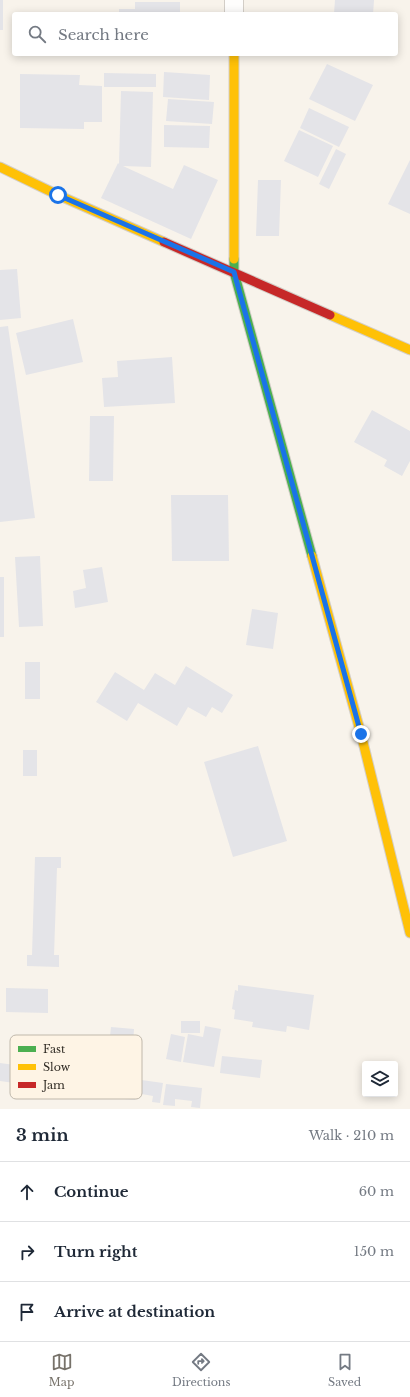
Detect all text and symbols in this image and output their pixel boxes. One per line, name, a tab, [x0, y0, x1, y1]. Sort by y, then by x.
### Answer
search box	[12, 12, 398, 56]
icon: search	[26, 23, 48, 45]
text: Search here	[58, 25, 149, 44]
route start	[49, 186, 67, 204]
route end	[352, 725, 370, 743]
legend	[10, 1035, 142, 1099]
text: Fast	[43, 1042, 66, 1056]
text: Slow	[43, 1060, 71, 1074]
map controls	[362, 1061, 398, 1097]
button: layers	[362, 1061, 398, 1097]
text: Jam	[41, 1078, 65, 1092]
text: 3 min	[16, 1125, 69, 1146]
text: Walk · 210 m	[309, 1127, 394, 1144]
icon: ahead	[16, 1181, 38, 1203]
text: Continue	[54, 1182, 129, 1201]
text: 60 m	[359, 1183, 394, 1200]
icon: right	[16, 1241, 38, 1263]
text: Turn right	[54, 1242, 137, 1261]
text: 150 m	[354, 1243, 394, 1260]
icon: arrive	[16, 1301, 38, 1323]
text: Arrive at destination	[54, 1302, 215, 1321]
tab: Map	[49, 1351, 74, 1389]
tab: Directions	[172, 1351, 230, 1389]
tab: Saved	[328, 1351, 361, 1389]

